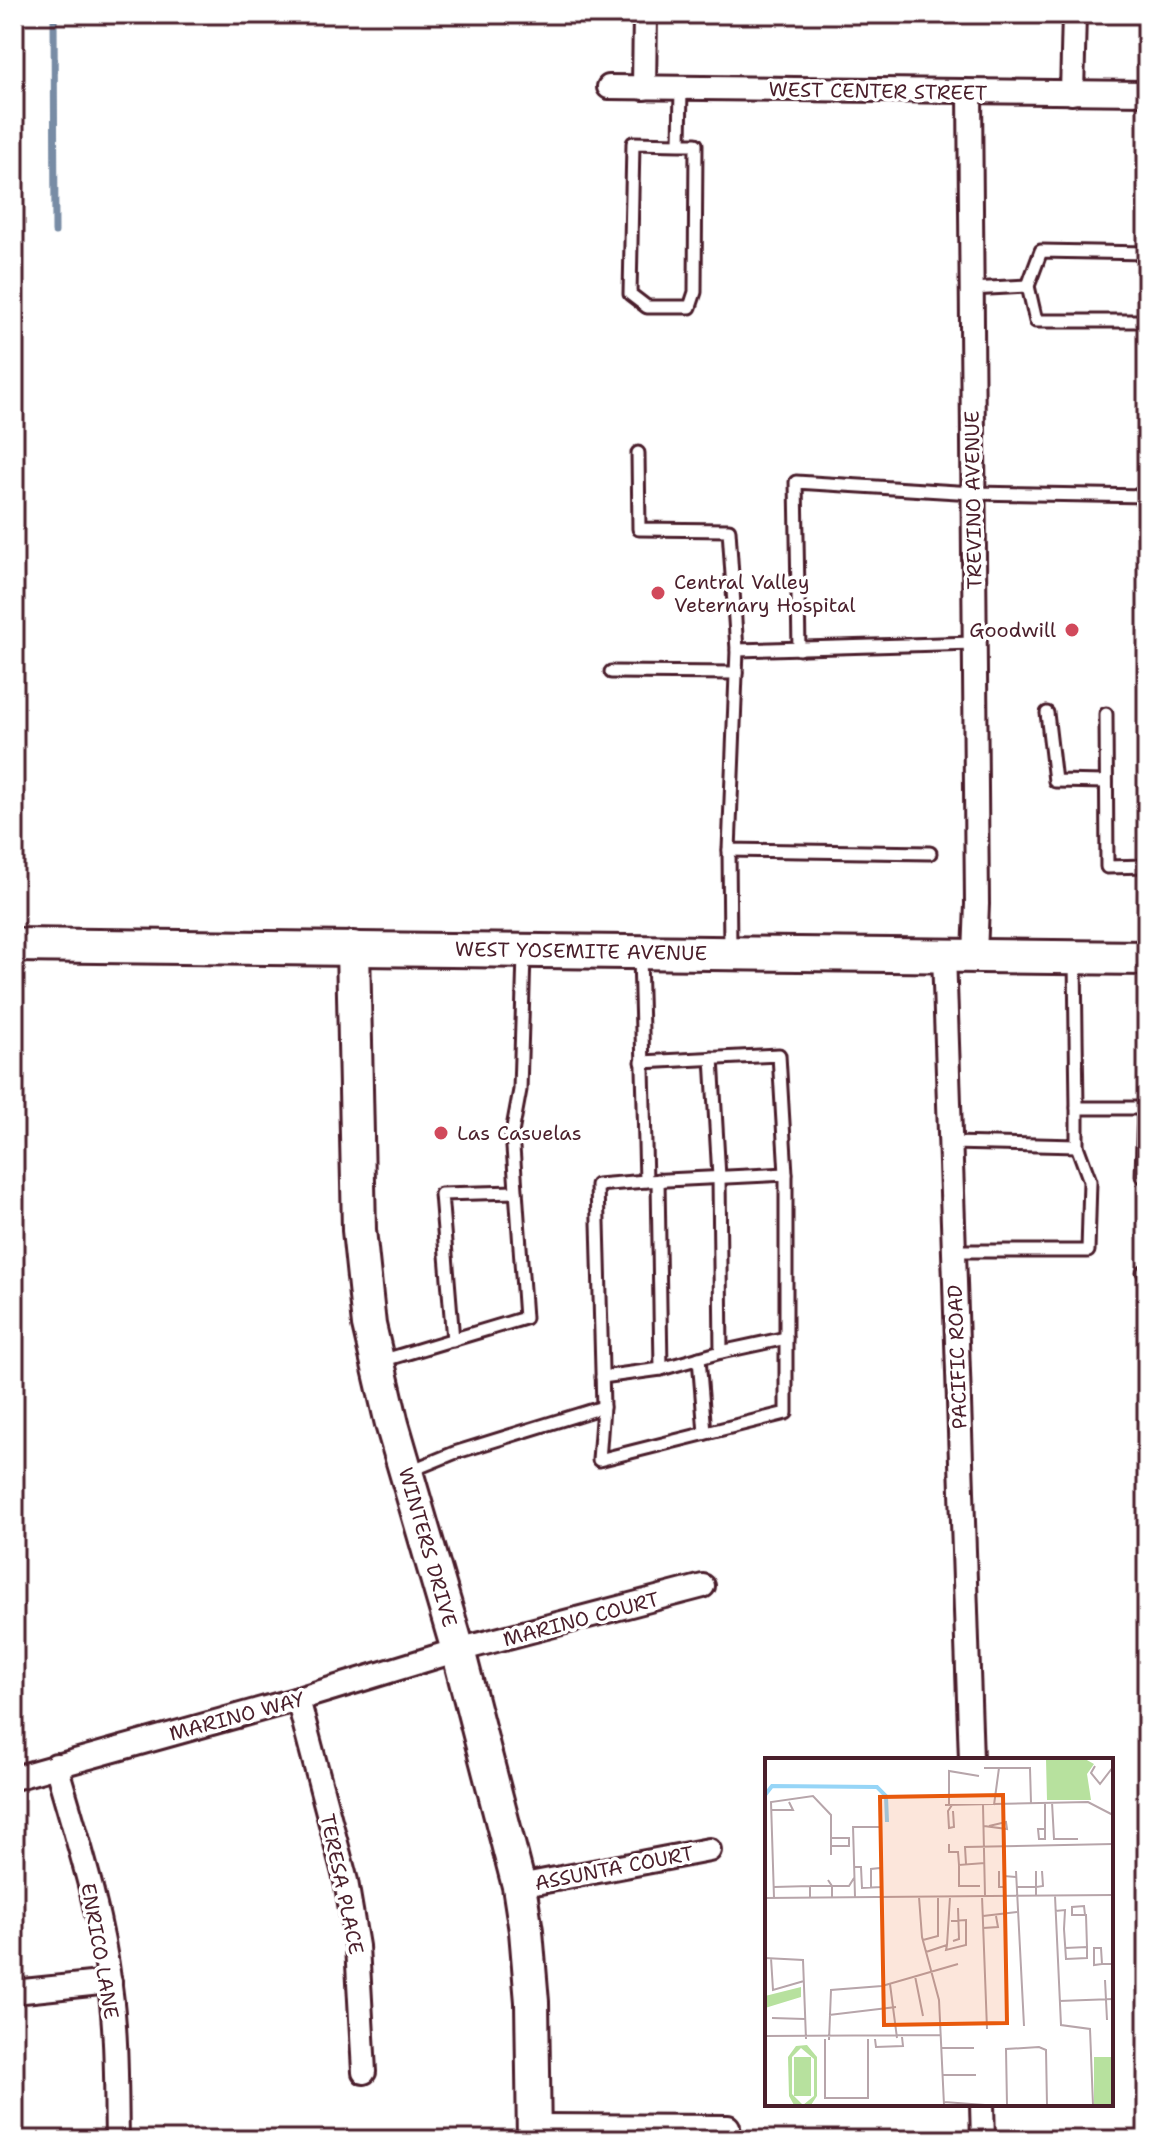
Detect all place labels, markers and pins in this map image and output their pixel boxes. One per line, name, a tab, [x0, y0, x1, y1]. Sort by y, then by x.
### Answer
place label: Central Valley Veternary Hospital	[674, 569, 855, 618]
marker: Central Valley Veternary Hospital	[649, 584, 667, 602]
place label: Goodwill	[969, 617, 1056, 643]
marker: Goodwill	[1063, 621, 1081, 639]
place label: Las Casuelas	[457, 1120, 582, 1146]
marker: Las Casuelas	[432, 1124, 450, 1142]

